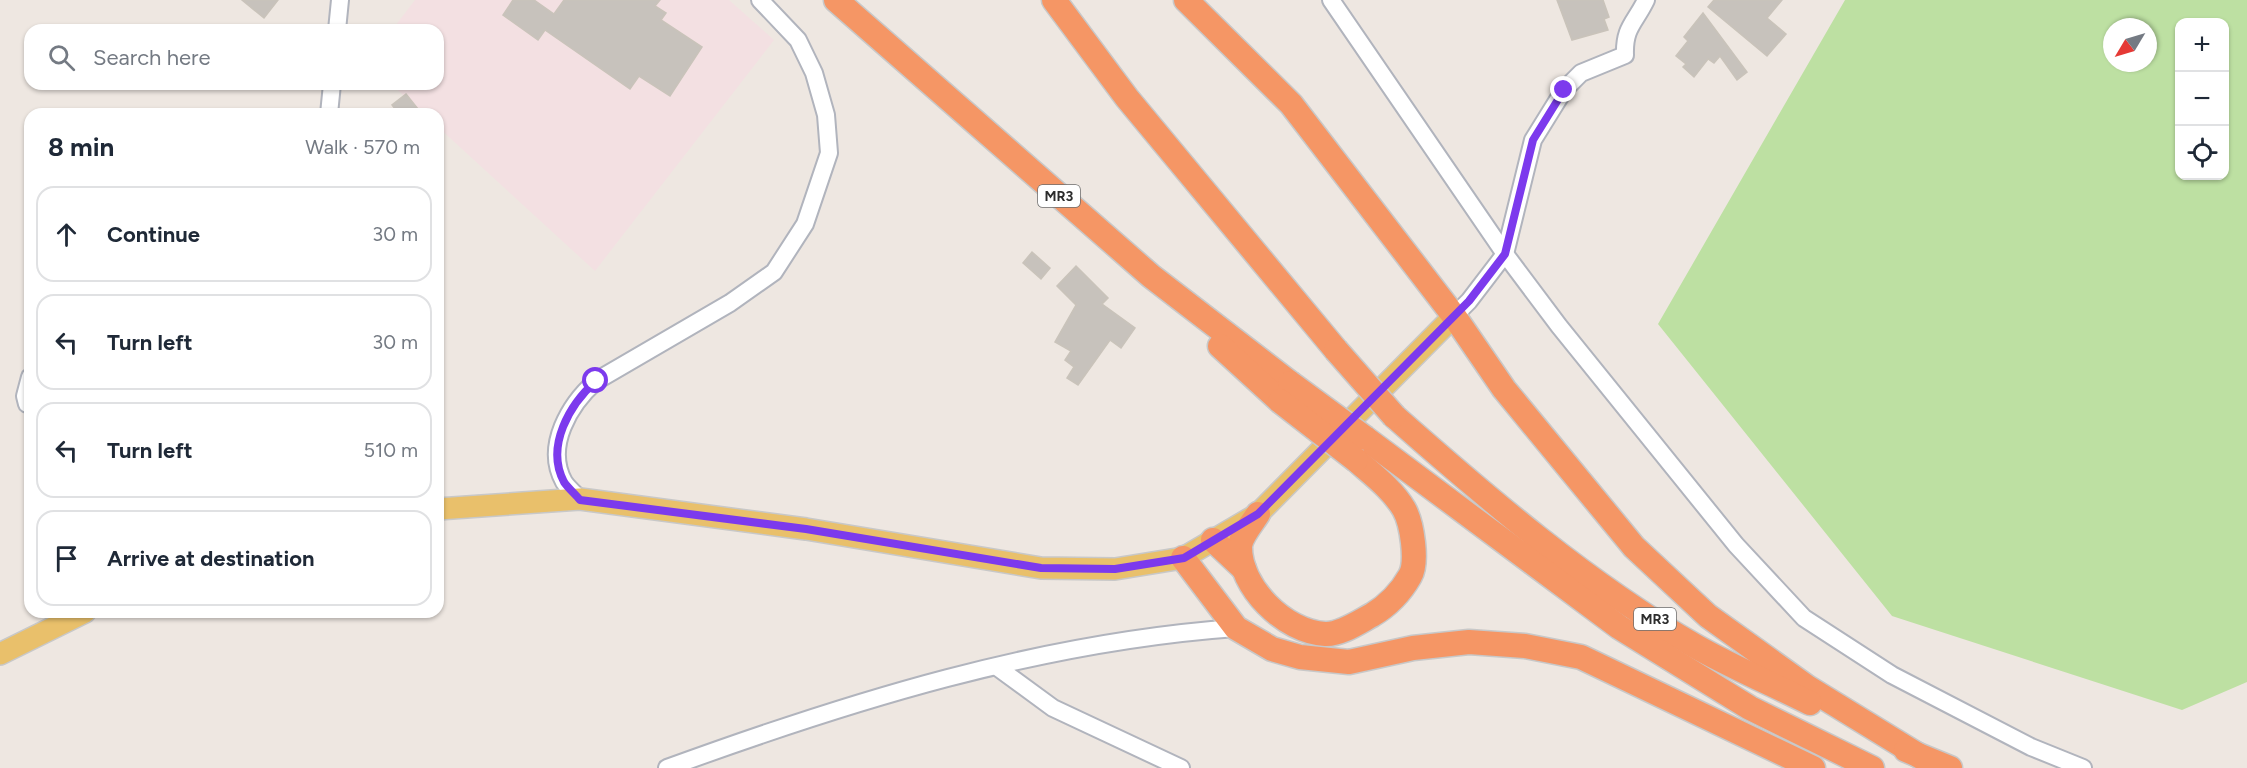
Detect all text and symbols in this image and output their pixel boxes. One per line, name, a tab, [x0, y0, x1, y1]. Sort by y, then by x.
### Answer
north arrow	[2103, 18, 2157, 72]
map controls	[2175, 18, 2229, 180]
button: +	[2175, 18, 2229, 72]
search box	[24, 24, 444, 90]
icon: search	[45, 41, 78, 74]
text: Search here	[93, 44, 211, 71]
button: −	[2175, 72, 2229, 126]
route end	[1550, 76, 1576, 102]
button: locate	[2175, 126, 2229, 180]
text: 8 min	[48, 131, 114, 163]
text: Walk · 570 m	[305, 135, 420, 159]
road number: MR3	[1038, 185, 1080, 207]
icon: ahead	[50, 218, 83, 251]
text: Continue	[107, 221, 200, 248]
text: 30 m	[372, 222, 418, 246]
icon: left	[50, 326, 83, 359]
text: Turn left	[107, 329, 193, 356]
text: 30 m	[372, 330, 418, 354]
route start	[582, 367, 608, 393]
icon: left	[50, 434, 83, 467]
text: Turn left	[107, 437, 193, 464]
text: 510 m	[363, 438, 418, 462]
icon: arrive	[50, 542, 83, 575]
text: Arrive at destination	[107, 545, 315, 572]
road number: MR3	[1634, 608, 1676, 630]

